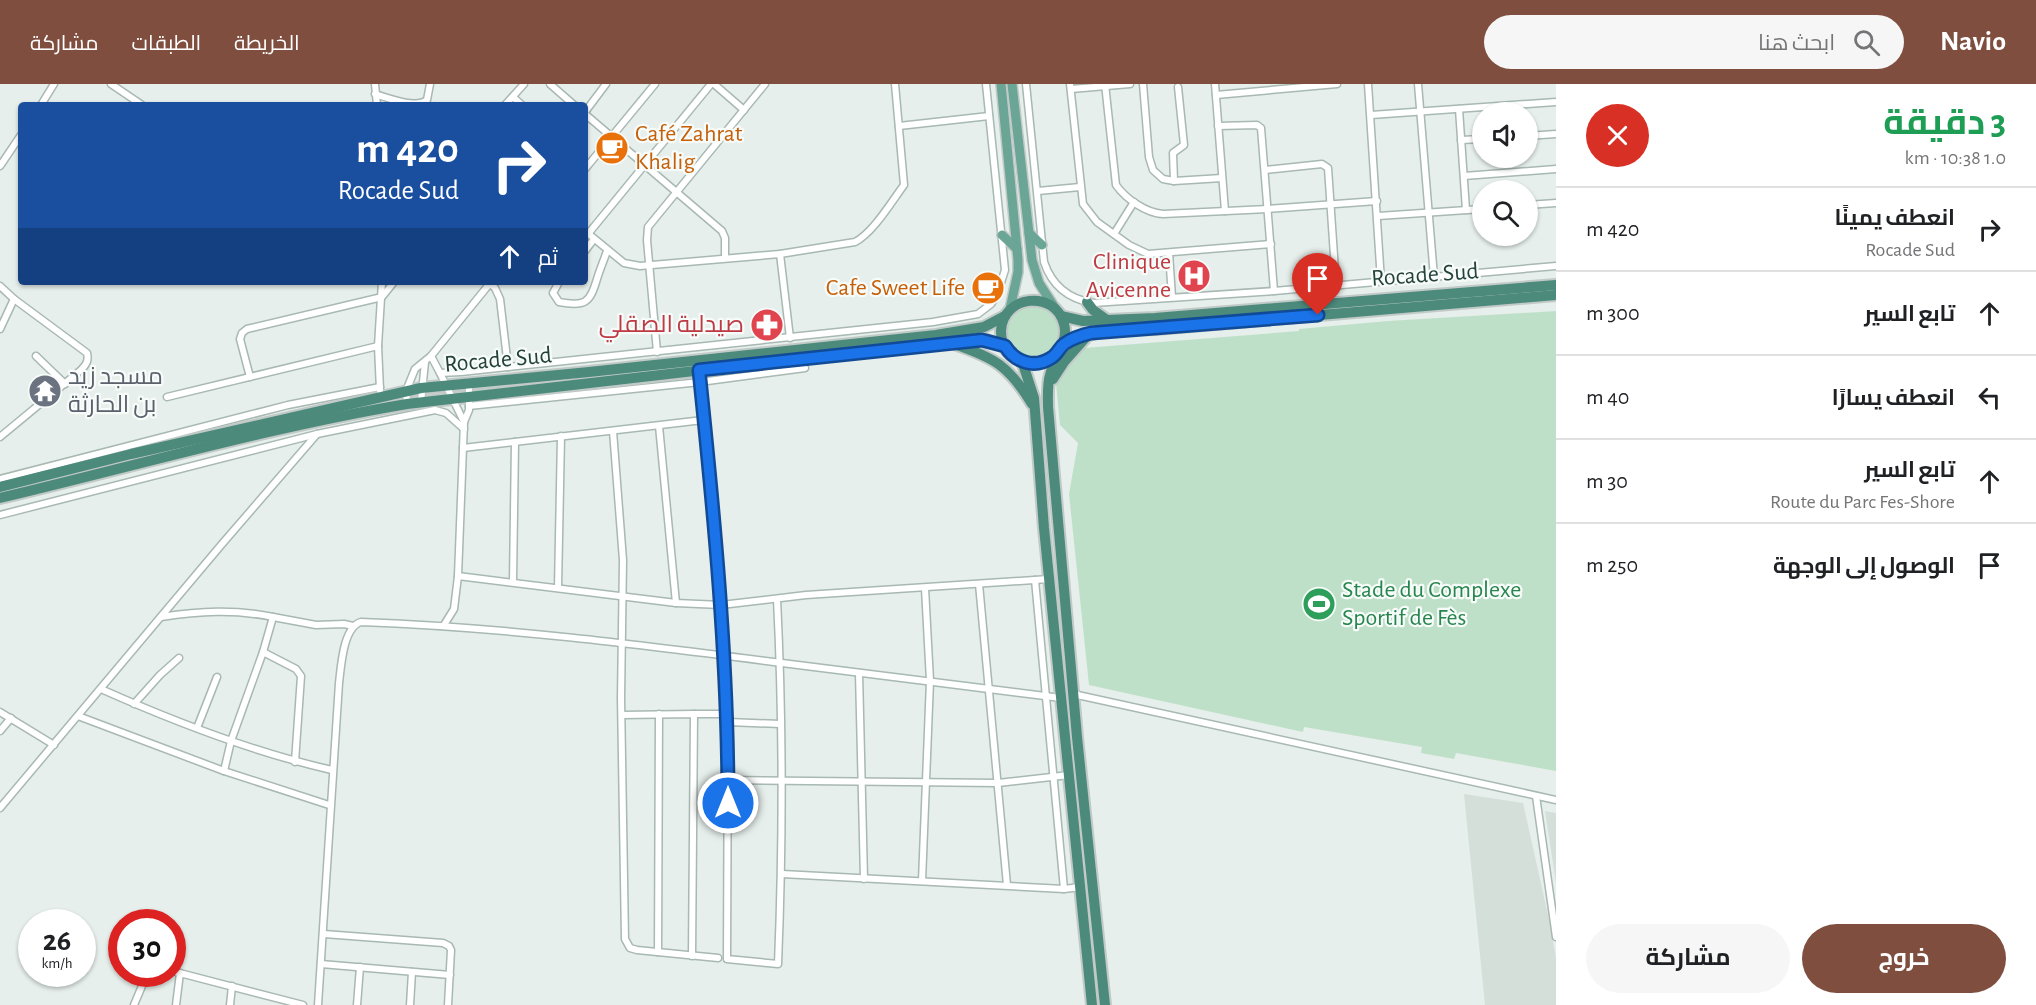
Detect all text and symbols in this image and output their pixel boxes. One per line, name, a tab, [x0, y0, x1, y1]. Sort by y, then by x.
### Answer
search box	[1484, 15, 1904, 69]
icon: search	[1850, 26, 1883, 59]
text: Navio	[1940, 28, 2006, 56]
text: ابحث هنا	[1758, 32, 1835, 54]
text: مشاركة	[30, 33, 99, 54]
text: الطبقات	[132, 33, 201, 54]
text: الخريطة	[234, 33, 300, 54]
map controls	[1472, 102, 1538, 246]
button: sound	[1472, 102, 1538, 168]
button: close	[1586, 104, 1649, 167]
text: 3 دقيقة	[1883, 105, 2006, 141]
place label: Café Zahrat Khalig	[635, 122, 743, 174]
icon: right	[480, 126, 558, 204]
text: 420 m	[356, 128, 459, 170]
cafe icon: Café Zahrat Khalig	[594, 130, 630, 166]
text: 1.0 km · 10:38	[1905, 148, 2006, 168]
text: Rocade Sud	[338, 177, 459, 204]
button: search	[1472, 180, 1538, 246]
text: انعطف يمينًا	[1834, 207, 1955, 229]
icon: right	[1973, 213, 2006, 246]
text: 420 m	[1586, 218, 1639, 240]
icon: ahead	[493, 240, 526, 273]
text: Rocade Sud	[1865, 240, 1955, 260]
text: ثم	[538, 247, 558, 269]
place label: Clinique Avicenne	[1086, 250, 1171, 302]
pin	[1292, 253, 1343, 315]
hospital icon: Clinique Avicenne	[1176, 258, 1212, 294]
street label: Rocade Sud	[1370, 259, 1480, 291]
icon: arrive	[1301, 262, 1334, 295]
cafe icon: Cafe Sweet Life	[970, 270, 1006, 306]
place label: Cafe Sweet Life	[826, 276, 965, 300]
icon: ahead	[1973, 297, 2006, 330]
text: 300 m	[1586, 302, 1640, 324]
text: تابع السير	[1864, 303, 1955, 325]
pharmacy icon: صيدلية الصقلي	[749, 307, 785, 343]
place label: صيدلية الصقلي	[599, 313, 744, 343]
street label: Rocade Sud	[443, 343, 553, 377]
place label: مسجد زيد بن الحارثة	[68, 365, 163, 418]
temple icon: مسجد زيد بن الحارثة	[27, 373, 63, 409]
icon: left	[1973, 381, 2006, 414]
text: 40 m	[1586, 386, 1629, 408]
text: انعطف يسارًا	[1832, 387, 1955, 409]
text: تابع السير	[1864, 459, 1955, 481]
icon: ahead	[1973, 465, 2006, 498]
text: 30 m	[1586, 470, 1628, 492]
text: Route du Parc Fes-Shore	[1770, 492, 1955, 512]
icon: arrive	[1973, 549, 2006, 582]
text: 250 m	[1586, 554, 1638, 576]
text: الوصول إلى الوجهة	[1773, 555, 1955, 577]
place label: Stade du Complexe Sportif de Fès	[1342, 578, 1521, 630]
sports icon: Stade du Complexe Sportif de Fès	[1301, 586, 1337, 622]
position arrow	[696, 771, 760, 835]
speed limit sign: 30	[108, 909, 186, 987]
button: مشاركة	[1586, 924, 1790, 993]
button: خروج	[1802, 924, 2006, 993]
text: 26	[43, 926, 71, 956]
text: km/h	[42, 956, 72, 971]

